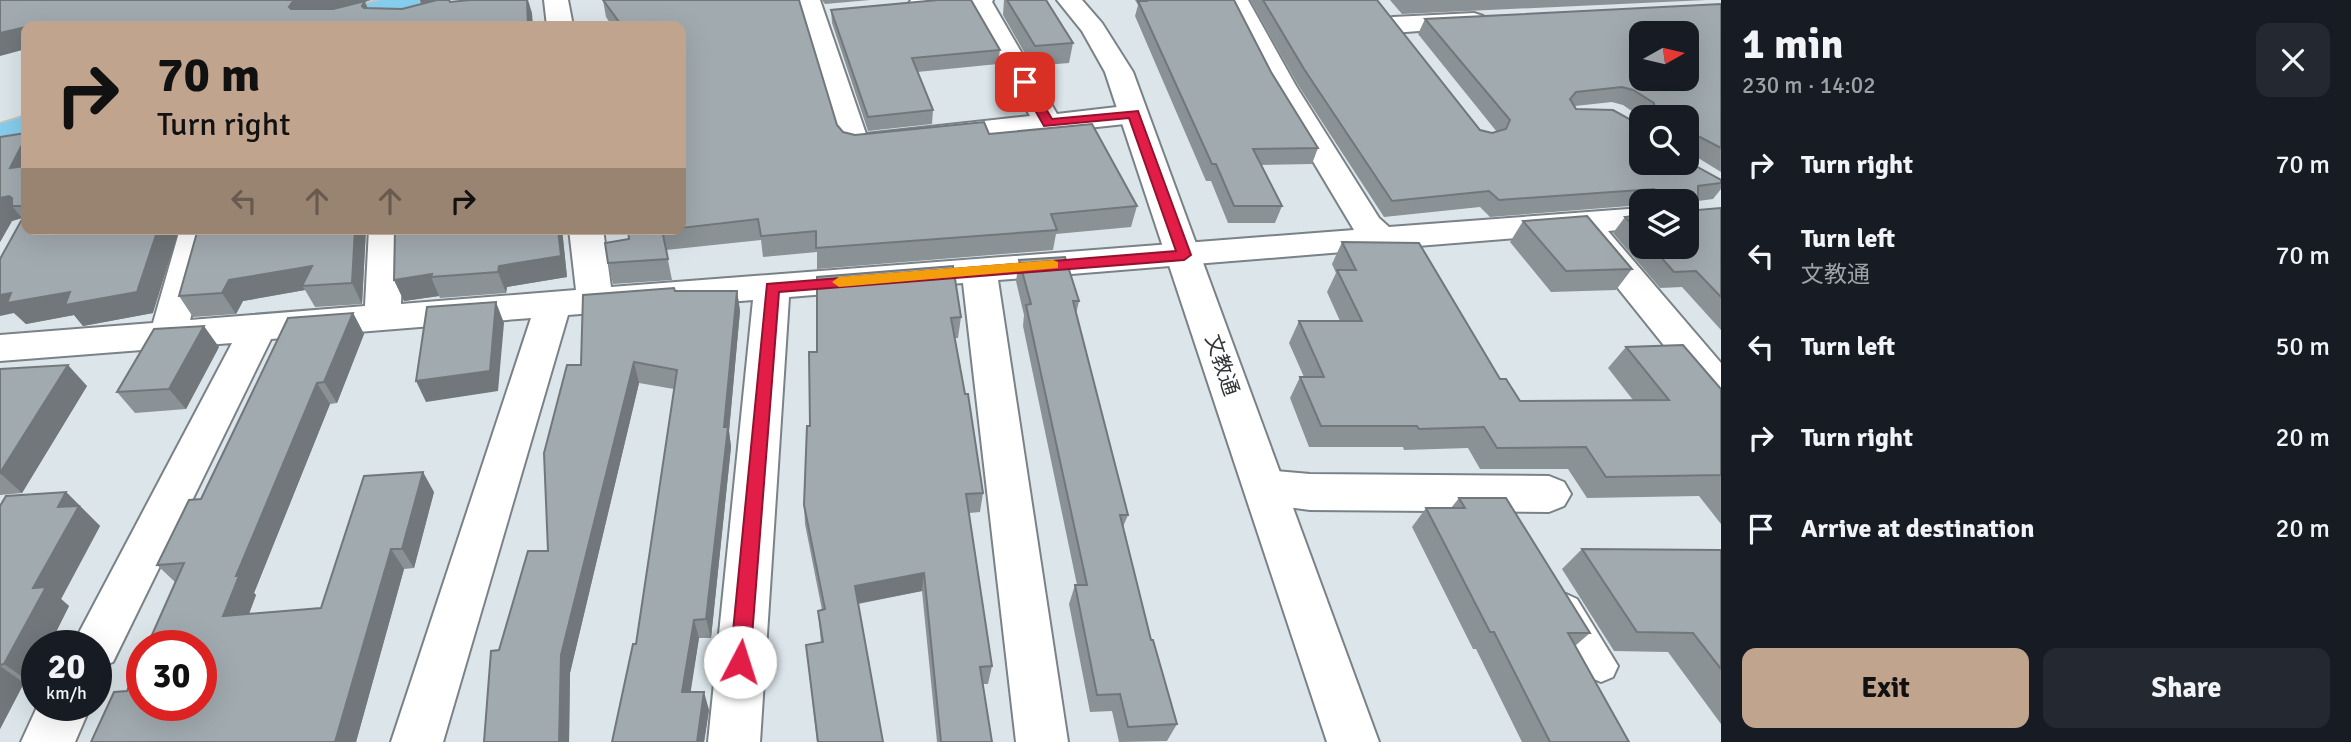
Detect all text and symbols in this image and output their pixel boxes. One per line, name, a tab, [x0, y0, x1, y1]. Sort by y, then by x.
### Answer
text: 1 min	[1742, 19, 1843, 70]
north arrow	[1629, 21, 1699, 91]
map controls	[1629, 21, 1699, 259]
button: close	[2256, 23, 2330, 97]
text: 70 m	[157, 45, 260, 105]
icon: right	[42, 49, 133, 140]
pin	[995, 52, 1055, 112]
icon: arrive	[1006, 63, 1044, 101]
text: 230 m · 14:02	[1742, 71, 1876, 100]
text: Turn right	[157, 105, 290, 144]
button: search	[1629, 105, 1699, 175]
icon: right	[1742, 146, 1780, 184]
text: Turn right	[1801, 149, 1913, 181]
text: 70 m	[2275, 149, 2330, 181]
icon: left	[225, 182, 263, 220]
icon: ahead	[298, 182, 336, 220]
icon: ahead	[371, 182, 409, 220]
icon: right	[444, 182, 482, 220]
button: layers	[1629, 189, 1699, 259]
text: Turn left	[1801, 223, 1895, 255]
icon: left	[1742, 237, 1780, 275]
text: 70 m	[2275, 240, 2330, 272]
text: 文教通	[1801, 260, 1870, 289]
icon: left	[1742, 328, 1780, 366]
street label: 文教通	[1199, 331, 1245, 399]
text: Turn left	[1801, 331, 1895, 363]
text: 50 m	[2275, 331, 2330, 363]
icon: right	[1742, 419, 1780, 457]
text: Turn right	[1801, 422, 1913, 454]
text: 20 m	[2275, 422, 2330, 454]
icon: arrive	[1742, 510, 1780, 548]
text: Arrive at destination	[1801, 513, 2034, 545]
text: 20 m	[2275, 513, 2330, 545]
position arrow	[703, 625, 777, 699]
speed limit sign: 30	[126, 630, 217, 721]
text: 20	[48, 645, 85, 688]
button: Exit	[1742, 648, 2029, 728]
button: Share	[2043, 648, 2330, 728]
text: km/h	[46, 682, 87, 704]

